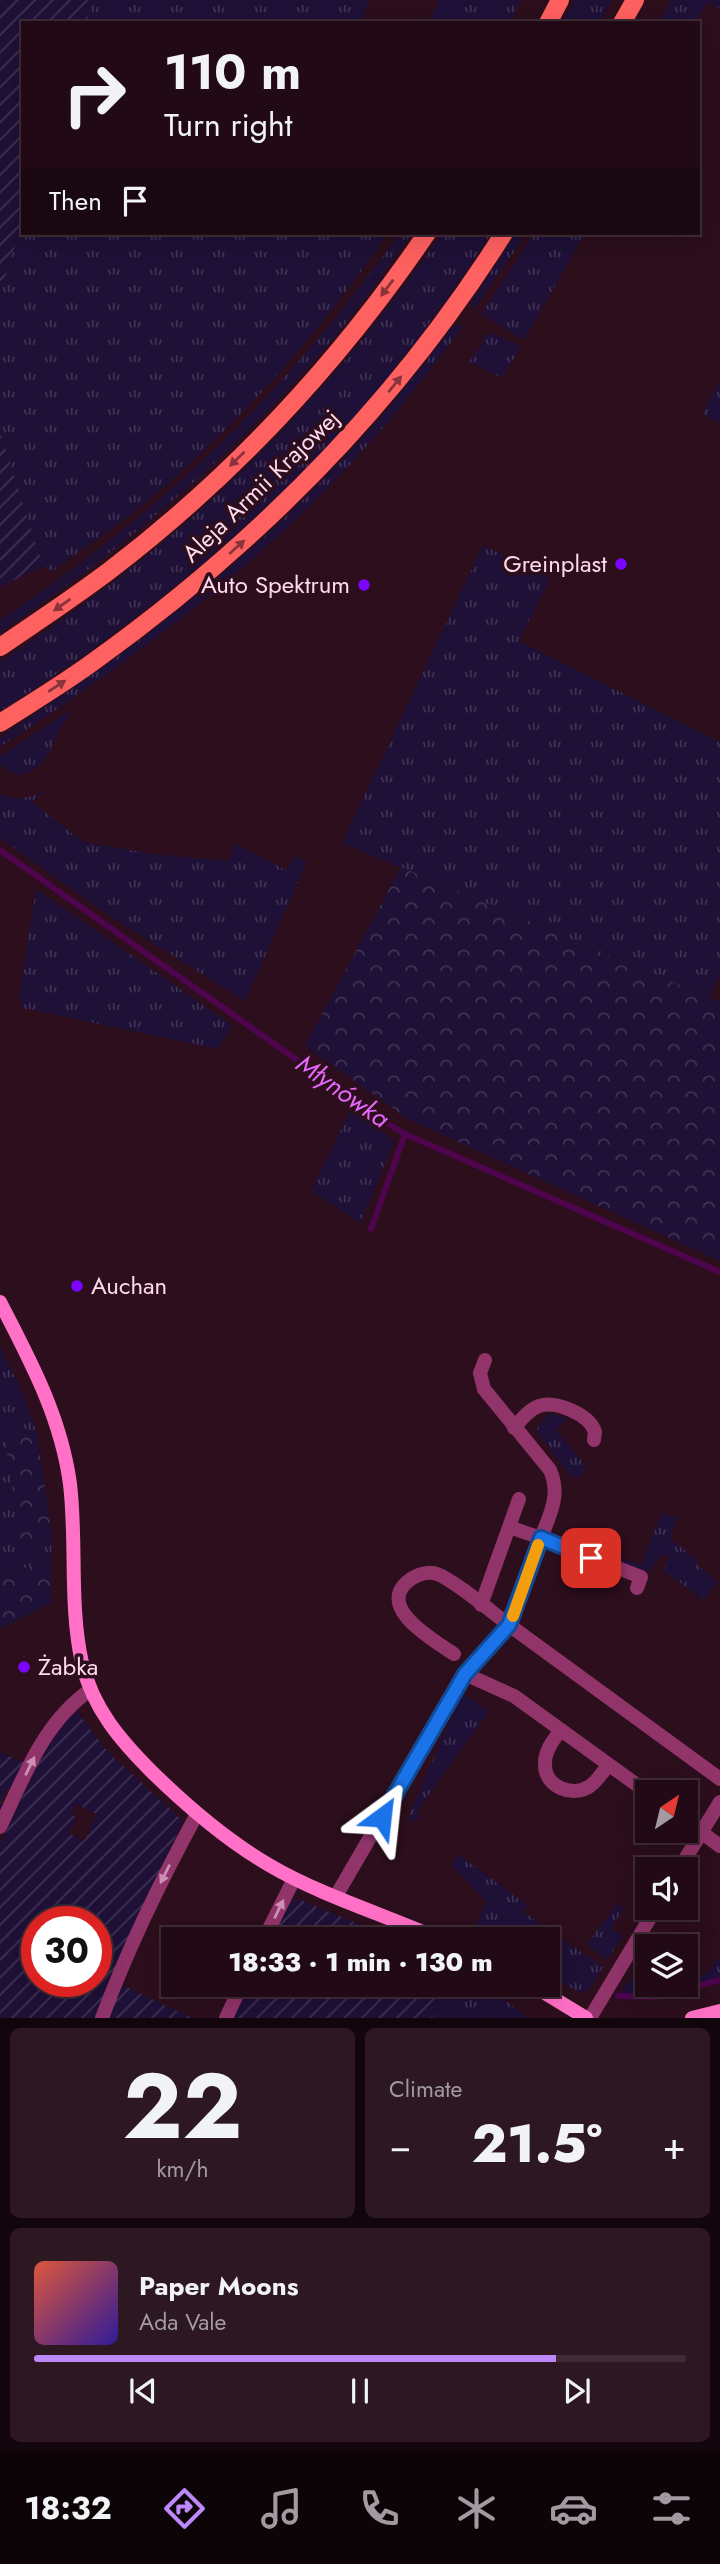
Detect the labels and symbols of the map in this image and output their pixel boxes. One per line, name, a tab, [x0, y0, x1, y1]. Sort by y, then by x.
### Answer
one-way arrow	[380, 279, 394, 297]
one-way arrow	[388, 375, 403, 393]
street label: Aleja Armii Krajowej	[174, 401, 347, 570]
one-way arrow	[229, 450, 246, 466]
one-way arrow	[228, 539, 246, 555]
place label: Greinplast	[503, 546, 607, 581]
marker: Greinplast	[613, 556, 629, 572]
place label: Auto Spektrum	[201, 567, 350, 602]
marker: Auto Spektrum	[356, 577, 372, 593]
one-way arrow	[53, 597, 71, 611]
one-way arrow	[48, 680, 67, 693]
water label: Młynówka	[288, 1045, 398, 1137]
place label: Auchan	[91, 1268, 167, 1303]
marker: Auchan	[69, 1278, 85, 1294]
pin	[561, 1528, 621, 1588]
place label: Żabka	[38, 1649, 98, 1684]
marker: Żabka	[16, 1659, 32, 1675]
one-way arrow	[24, 1756, 35, 1776]
position arrow	[345, 1780, 419, 1854]
north arrow	[635, 1780, 698, 1843]
one-way arrow	[160, 1864, 171, 1884]
one-way arrow	[273, 1899, 285, 1919]
speed limit sign: 30	[21, 1906, 112, 1997]

